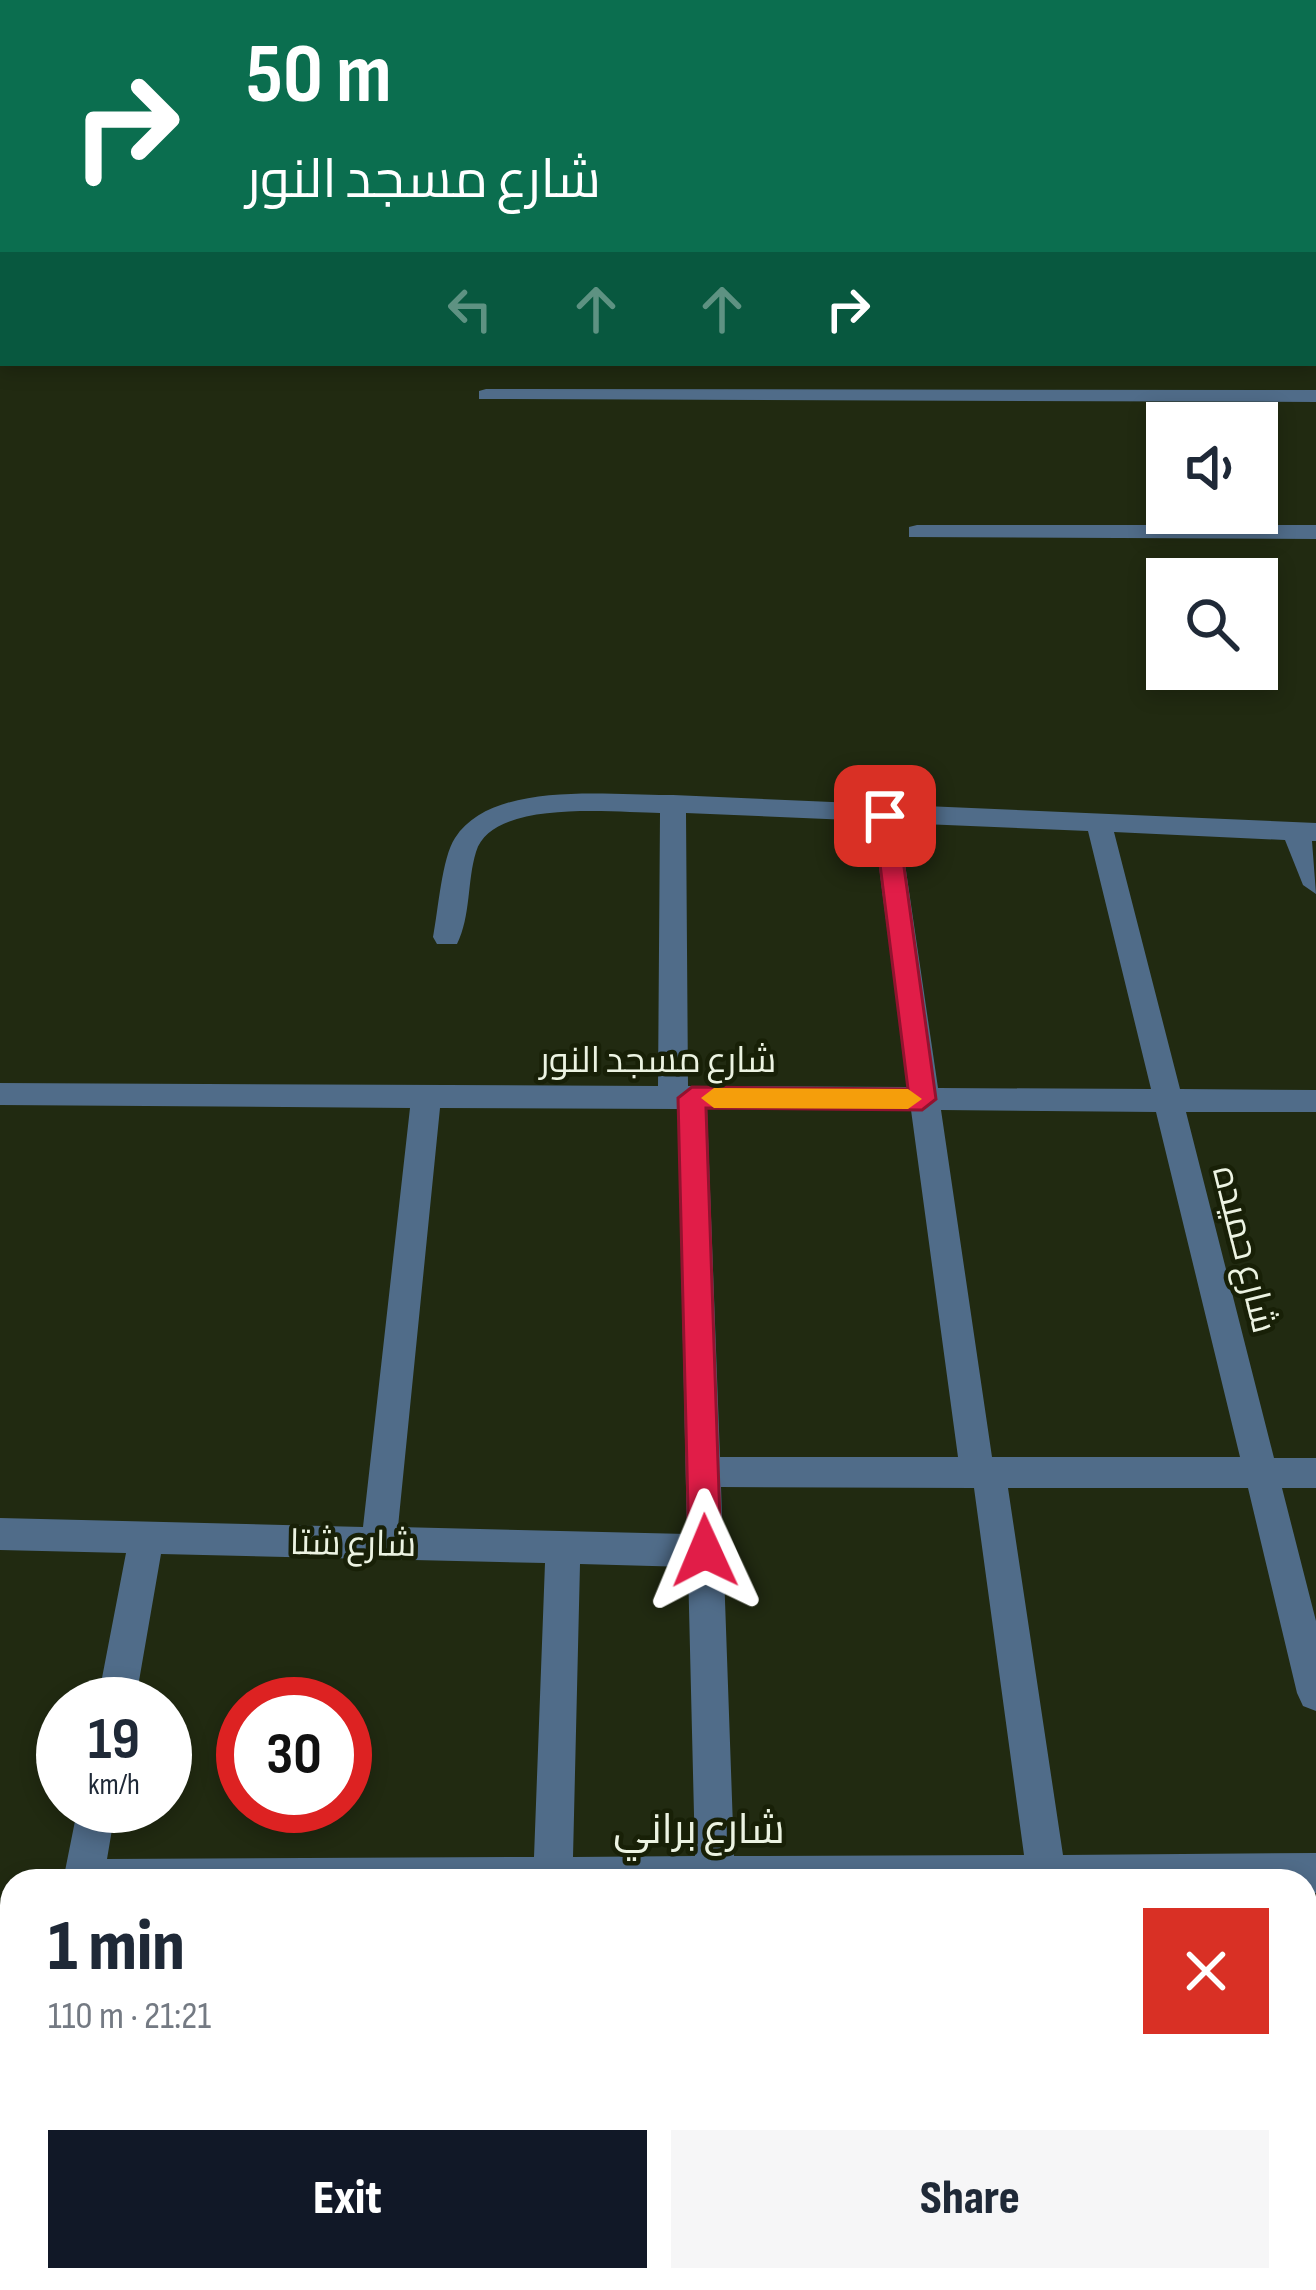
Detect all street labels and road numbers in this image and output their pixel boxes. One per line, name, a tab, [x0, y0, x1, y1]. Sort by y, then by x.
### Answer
street label: شارع مسجد النور	[538, 1040, 776, 1084]
street label: شارع حميده	[1201, 1162, 1285, 1338]
street label: شارع شتا	[289, 1522, 417, 1568]
street label: شارع براني	[613, 1805, 785, 1861]

